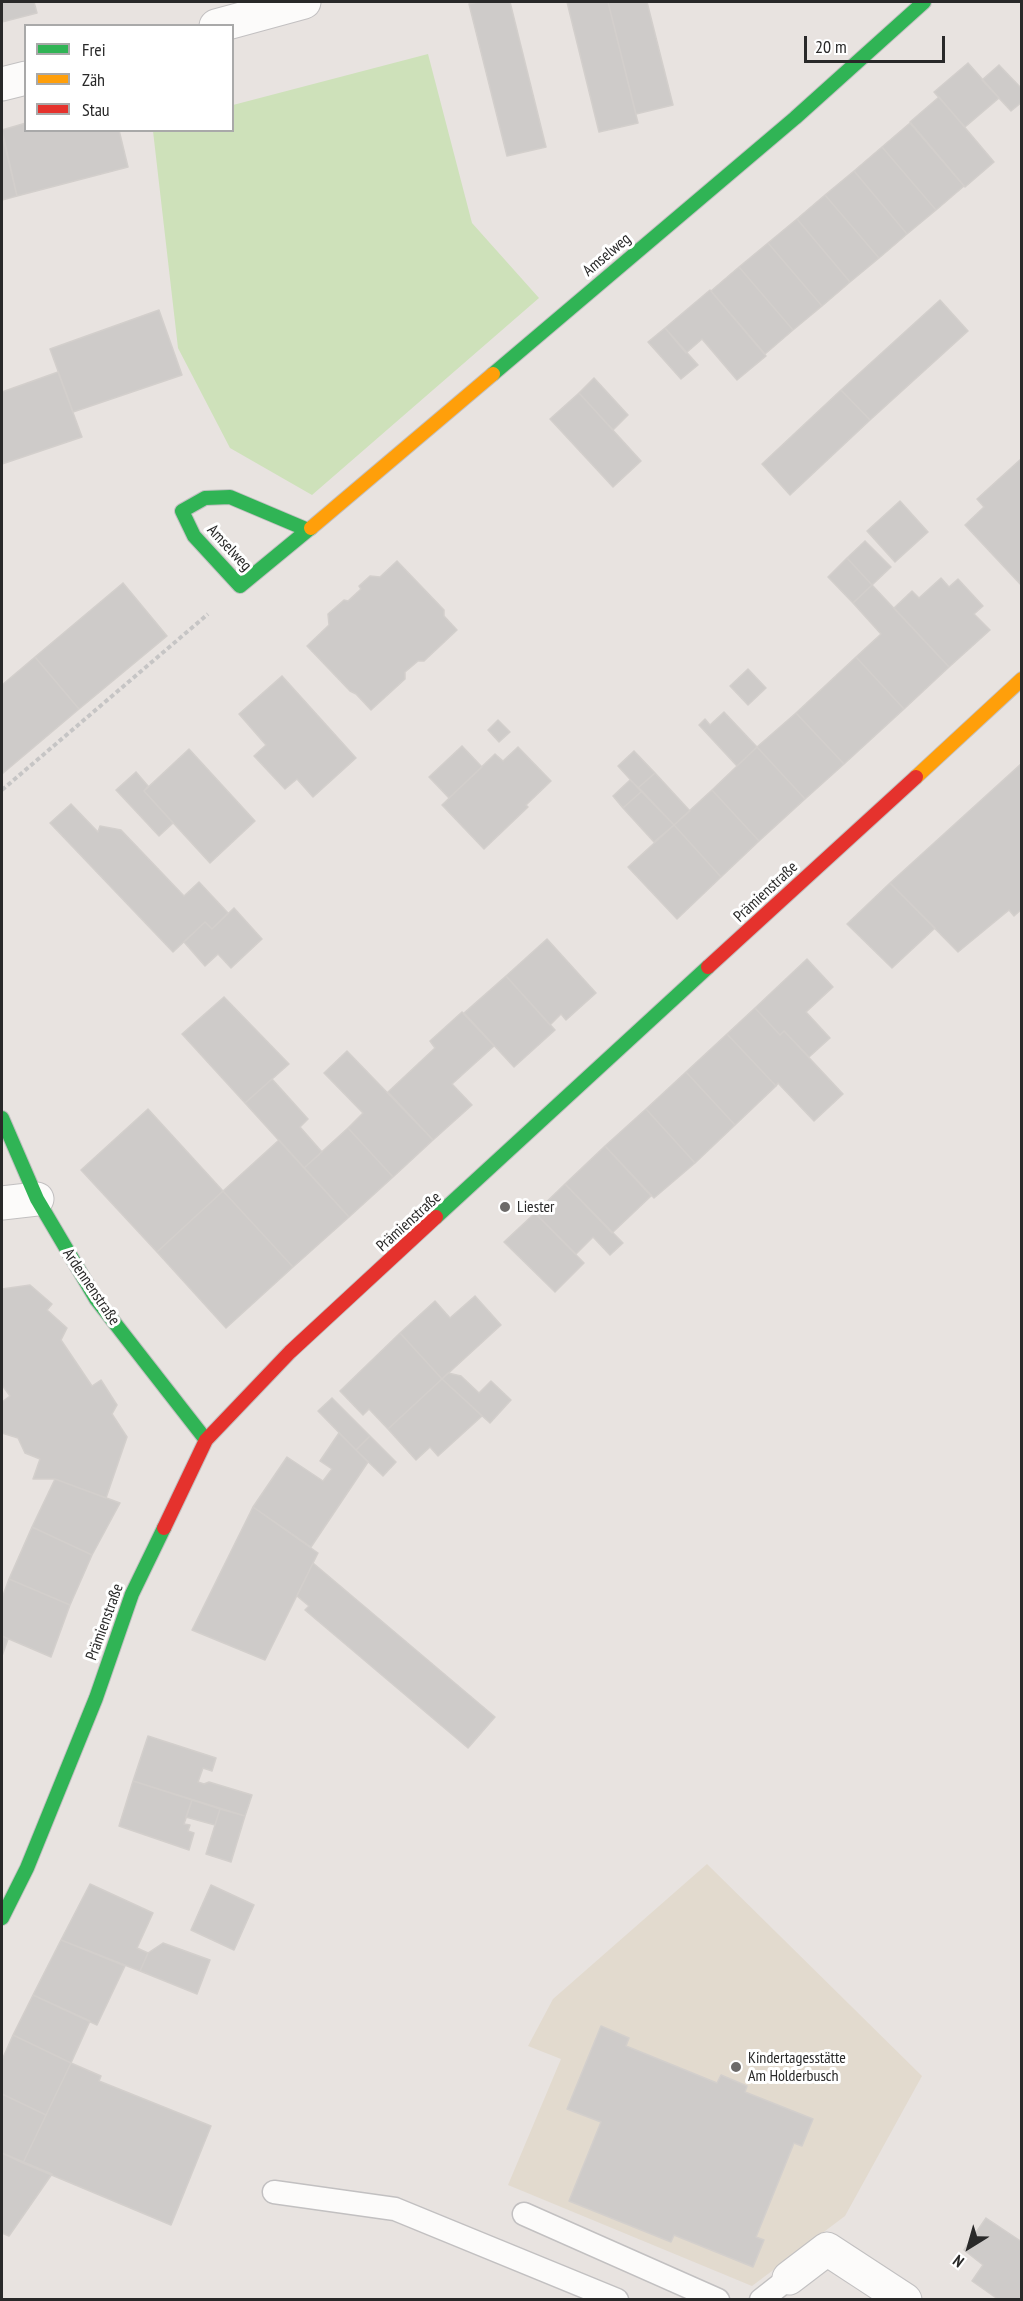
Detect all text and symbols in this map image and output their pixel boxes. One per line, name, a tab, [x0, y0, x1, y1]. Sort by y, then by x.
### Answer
legend	[24, 24, 234, 132]
scale bar	[807, 24, 948, 62]
text: 20 m	[815, 35, 847, 58]
text: Frei	[82, 38, 106, 61]
text: Zäh	[82, 68, 105, 91]
text: Stau	[82, 98, 110, 121]
street label: Amselweg	[579, 230, 635, 280]
street label: Amselweg	[203, 521, 255, 575]
street label: Prämienstraße	[730, 858, 802, 926]
street label: Prämienstraße	[373, 1188, 445, 1256]
place label: Liester	[517, 1197, 554, 1217]
marker: Liester	[498, 1200, 512, 1214]
street label: Ardennenstraße	[58, 1245, 124, 1329]
street label: Prämienstraße	[82, 1581, 128, 1663]
place label: Kindertagesstätte Am Holderbusch	[748, 2048, 846, 2086]
marker: Kindertagesstätte Am Holderbusch	[729, 2060, 743, 2074]
north arrow	[939, 2217, 999, 2277]
text: N	[949, 2251, 968, 2272]

